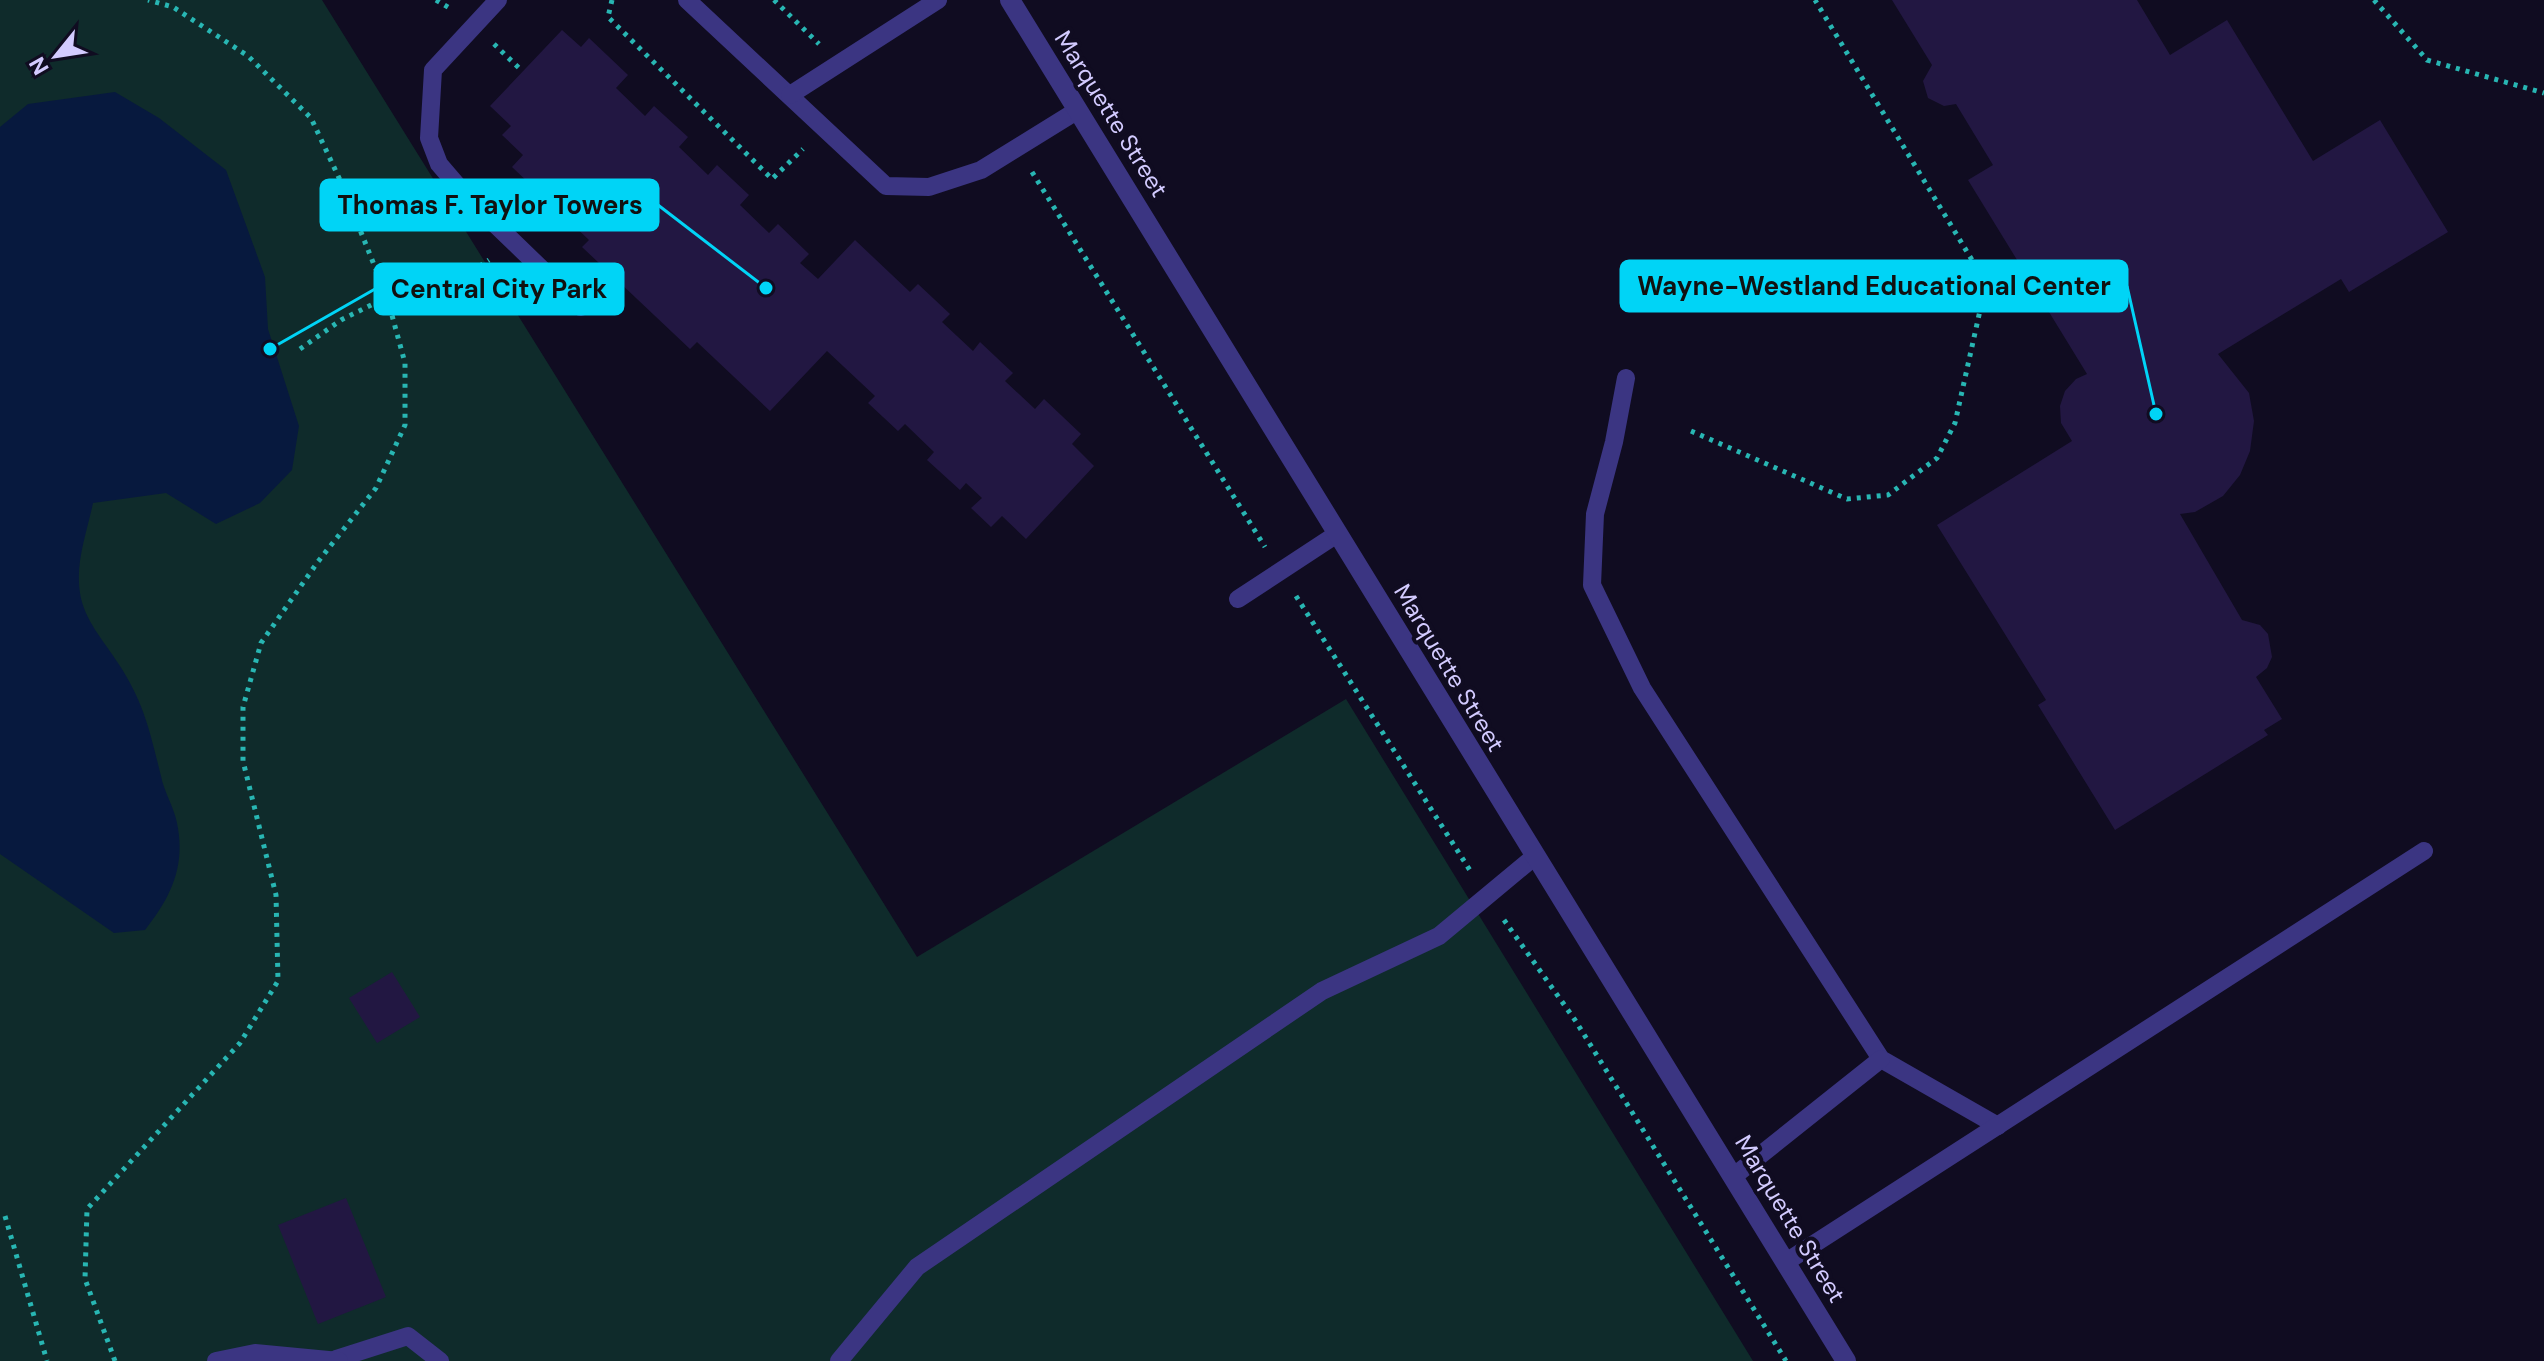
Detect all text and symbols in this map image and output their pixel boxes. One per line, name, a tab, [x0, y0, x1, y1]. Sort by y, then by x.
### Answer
north arrow	[16, 16, 96, 96]
street label: Marquette Street	[1048, 25, 1175, 203]
text: N	[23, 52, 56, 80]
callout: Thomas F. Taylor Towers	[321, 180, 658, 230]
text: Thomas F. Taylor Towers	[337, 188, 643, 222]
callout: Wayne-Westland Educational Center	[1621, 261, 2127, 311]
callout: Central City Park	[375, 264, 623, 314]
text: Wayne-Westland Educational Center	[1637, 269, 2111, 303]
text: Central City Park	[391, 272, 607, 306]
street label: Marquette Street	[1387, 578, 1512, 757]
street label: Marquette Street	[1728, 1129, 1853, 1308]

